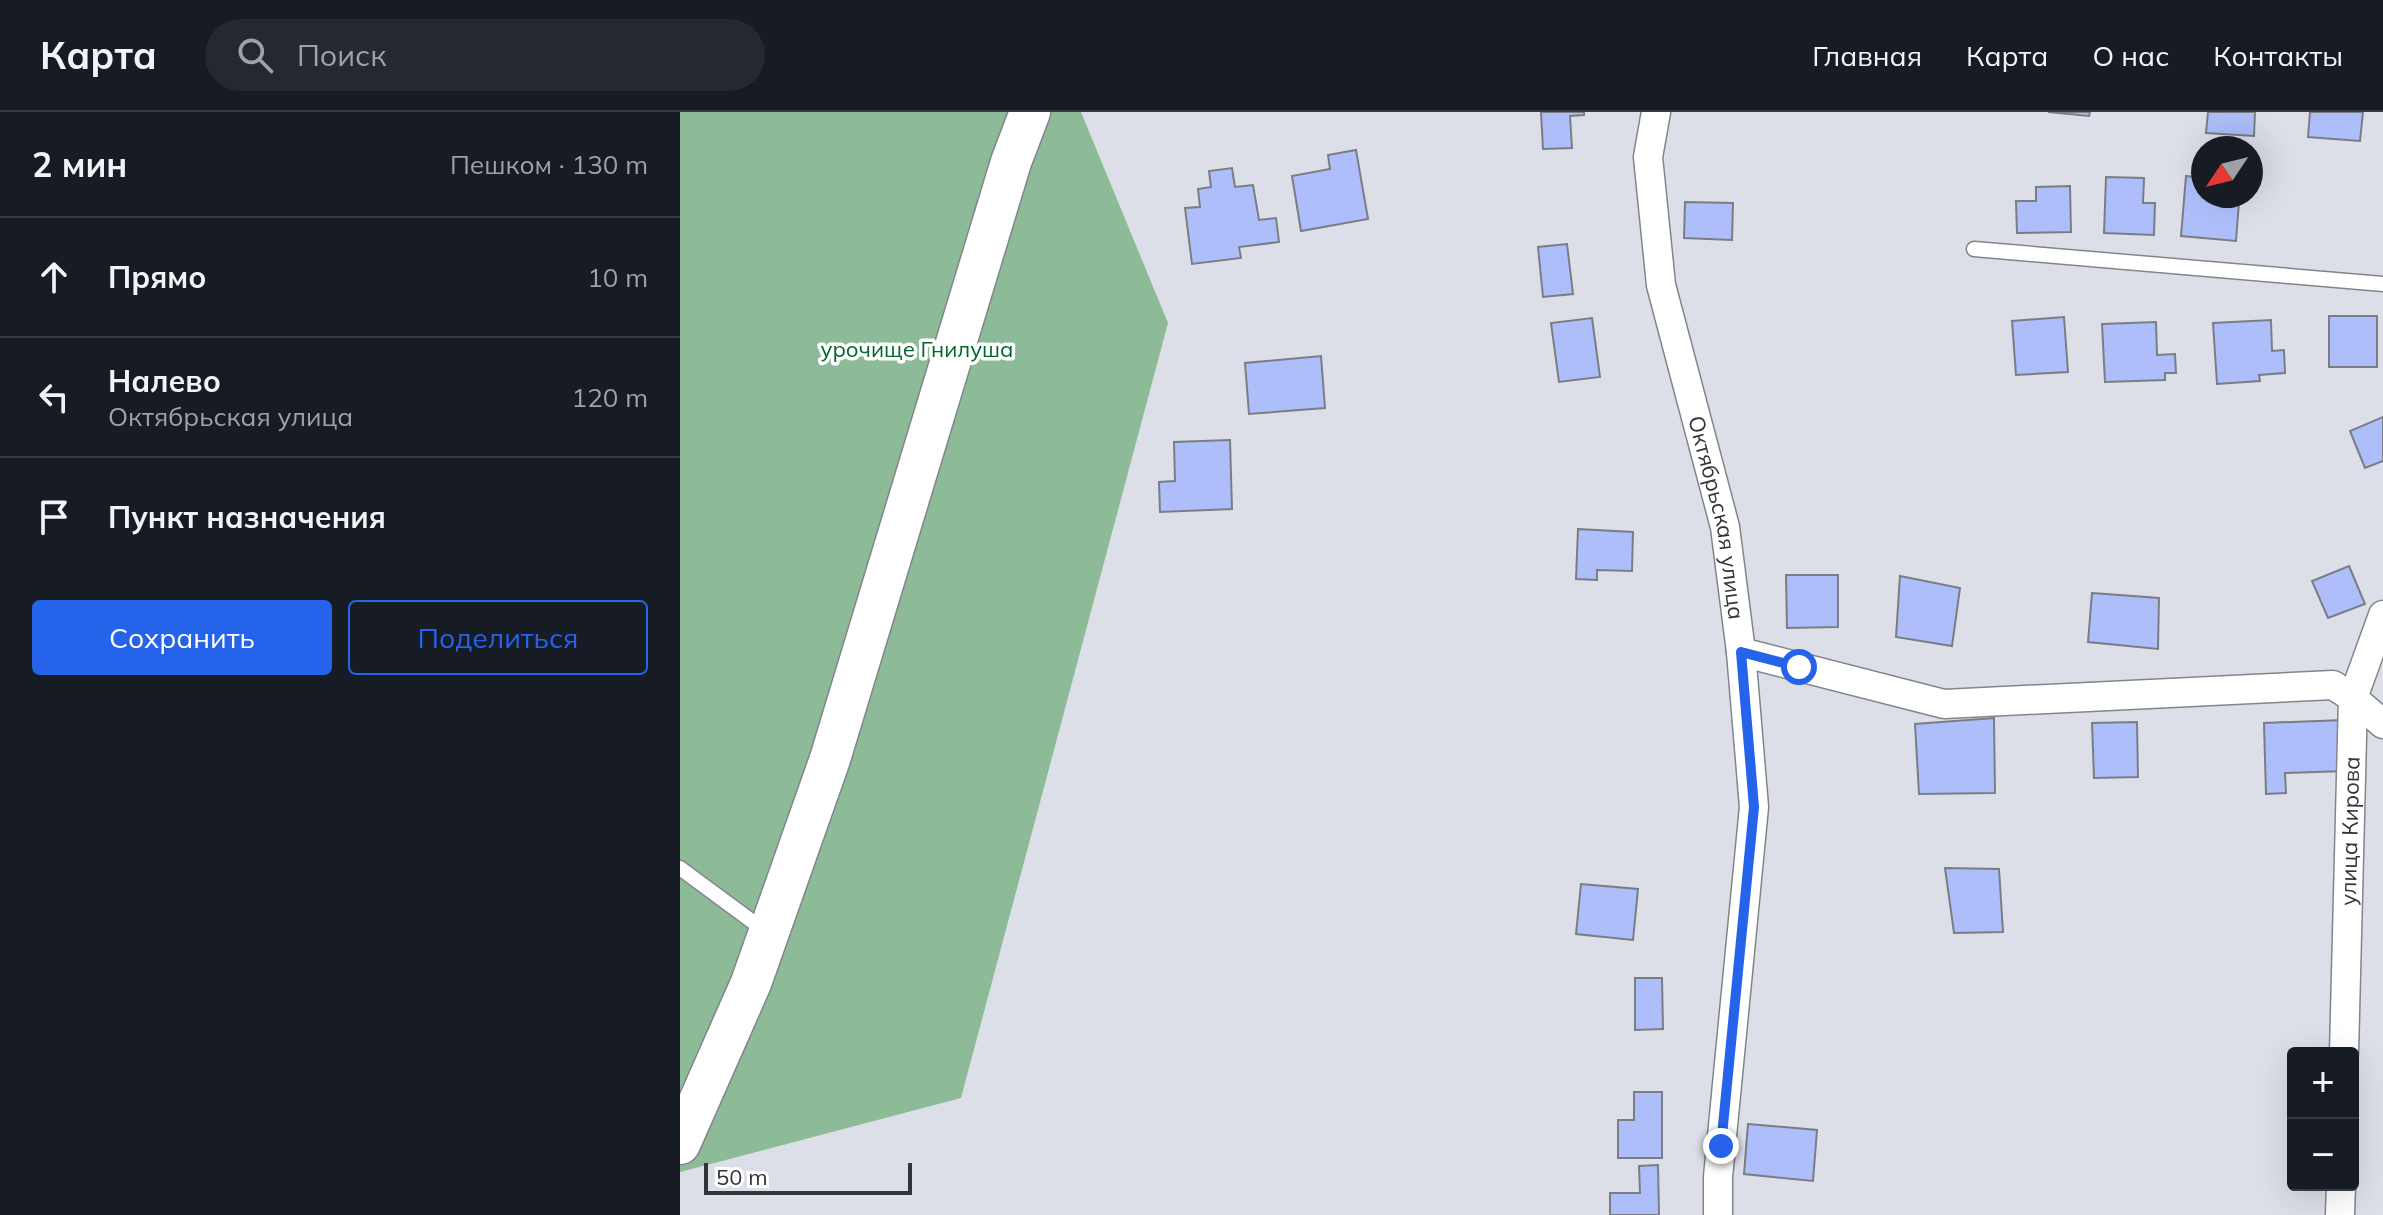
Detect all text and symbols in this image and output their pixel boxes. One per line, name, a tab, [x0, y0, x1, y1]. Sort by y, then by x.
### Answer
search box	[205, 19, 765, 91]
text: Карта	[40, 31, 157, 79]
icon: search	[233, 33, 277, 77]
text: Поиск	[297, 36, 386, 74]
text: Главная	[1812, 38, 1922, 73]
text: Карта	[1966, 38, 2048, 73]
text: О нас	[2092, 38, 2169, 73]
text: Контакты	[2213, 38, 2343, 73]
north arrow	[2191, 136, 2263, 208]
text: 2 мин	[32, 143, 127, 186]
text: Пешком · 130 m	[450, 148, 648, 181]
icon: ahead	[32, 255, 76, 299]
text: Прямо	[108, 258, 206, 296]
text: 10 m	[587, 261, 648, 294]
park label: урочище Гнилуша	[821, 335, 1014, 363]
text: Налево	[108, 362, 221, 400]
icon: left	[32, 375, 76, 419]
text: 120 m	[572, 381, 648, 414]
text: Октябрьская улица	[108, 400, 353, 433]
street label: Октябрьская улица	[1682, 413, 1751, 621]
icon: arrive	[32, 495, 76, 539]
text: Пункт назначения	[108, 498, 386, 536]
button: Сохранить	[32, 600, 332, 675]
button: Поделиться	[348, 600, 648, 675]
route start	[1781, 649, 1817, 685]
street label: улица Кирова	[2334, 756, 2366, 906]
map controls	[2287, 1047, 2359, 1191]
button: +	[2287, 1047, 2359, 1119]
button: −	[2287, 1119, 2359, 1191]
route end	[1703, 1128, 1739, 1164]
scale bar	[704, 1159, 912, 1195]
text: 50 m	[716, 1163, 767, 1191]

